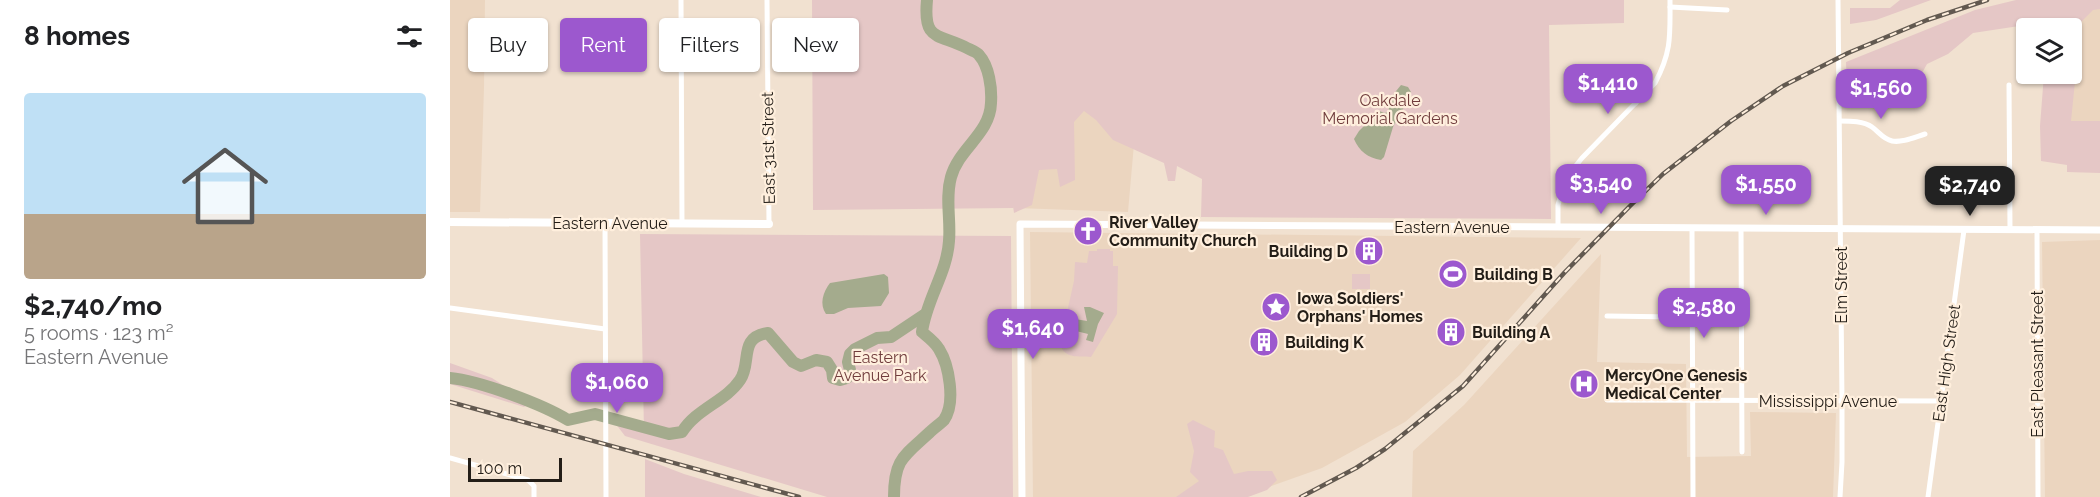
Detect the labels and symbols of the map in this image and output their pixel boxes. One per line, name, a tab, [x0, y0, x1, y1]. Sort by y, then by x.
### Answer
pin: $1,410	[1559, 64, 1657, 115]
pin: $1,560	[1832, 69, 1930, 120]
street label: East 31st Street	[758, 91, 779, 204]
park label: Oakdale Memorial Gardens	[1322, 91, 1458, 128]
pin: $3,540	[1552, 164, 1650, 215]
pin: $1,550	[1717, 165, 1815, 216]
pin: $2,740	[1921, 166, 2019, 217]
place label: River Valley Community Church	[1109, 213, 1257, 250]
street label: Eastern Avenue	[552, 214, 668, 233]
church icon: River Valley Community Church	[1072, 215, 1104, 247]
street label: Eastern Avenue	[1394, 218, 1510, 237]
building icon: Building D	[1353, 235, 1385, 267]
place label: Building D	[1269, 242, 1348, 261]
street label: Elm Street	[1832, 246, 1851, 324]
sports icon: Building B	[1437, 258, 1469, 290]
place label: Building B	[1474, 265, 1553, 284]
pin: $2,580	[1655, 288, 1753, 339]
place label: Iowa Soldiers' Orphans' Homes	[1297, 289, 1423, 326]
street label: East Pleasant Street	[2028, 290, 2047, 438]
place icon: Iowa Soldiers' Orphans' Homes	[1260, 291, 1292, 323]
street label: East High Street	[1929, 302, 1964, 423]
pin: $1,640	[984, 309, 1082, 360]
building icon: Building A	[1435, 316, 1467, 348]
place label: Building A	[1472, 323, 1550, 342]
building icon: Building K	[1248, 326, 1280, 358]
place label: Building K	[1285, 333, 1364, 352]
park label: Eastern Avenue Park	[834, 348, 927, 385]
pin: $1,060	[568, 363, 666, 414]
place label: MercyOne Genesis Medical Center	[1605, 366, 1748, 403]
hospital icon: MercyOne Genesis Medical Center	[1568, 368, 1600, 400]
street label: Mississippi Avenue	[1759, 392, 1897, 411]
scale bar	[468, 455, 562, 482]

